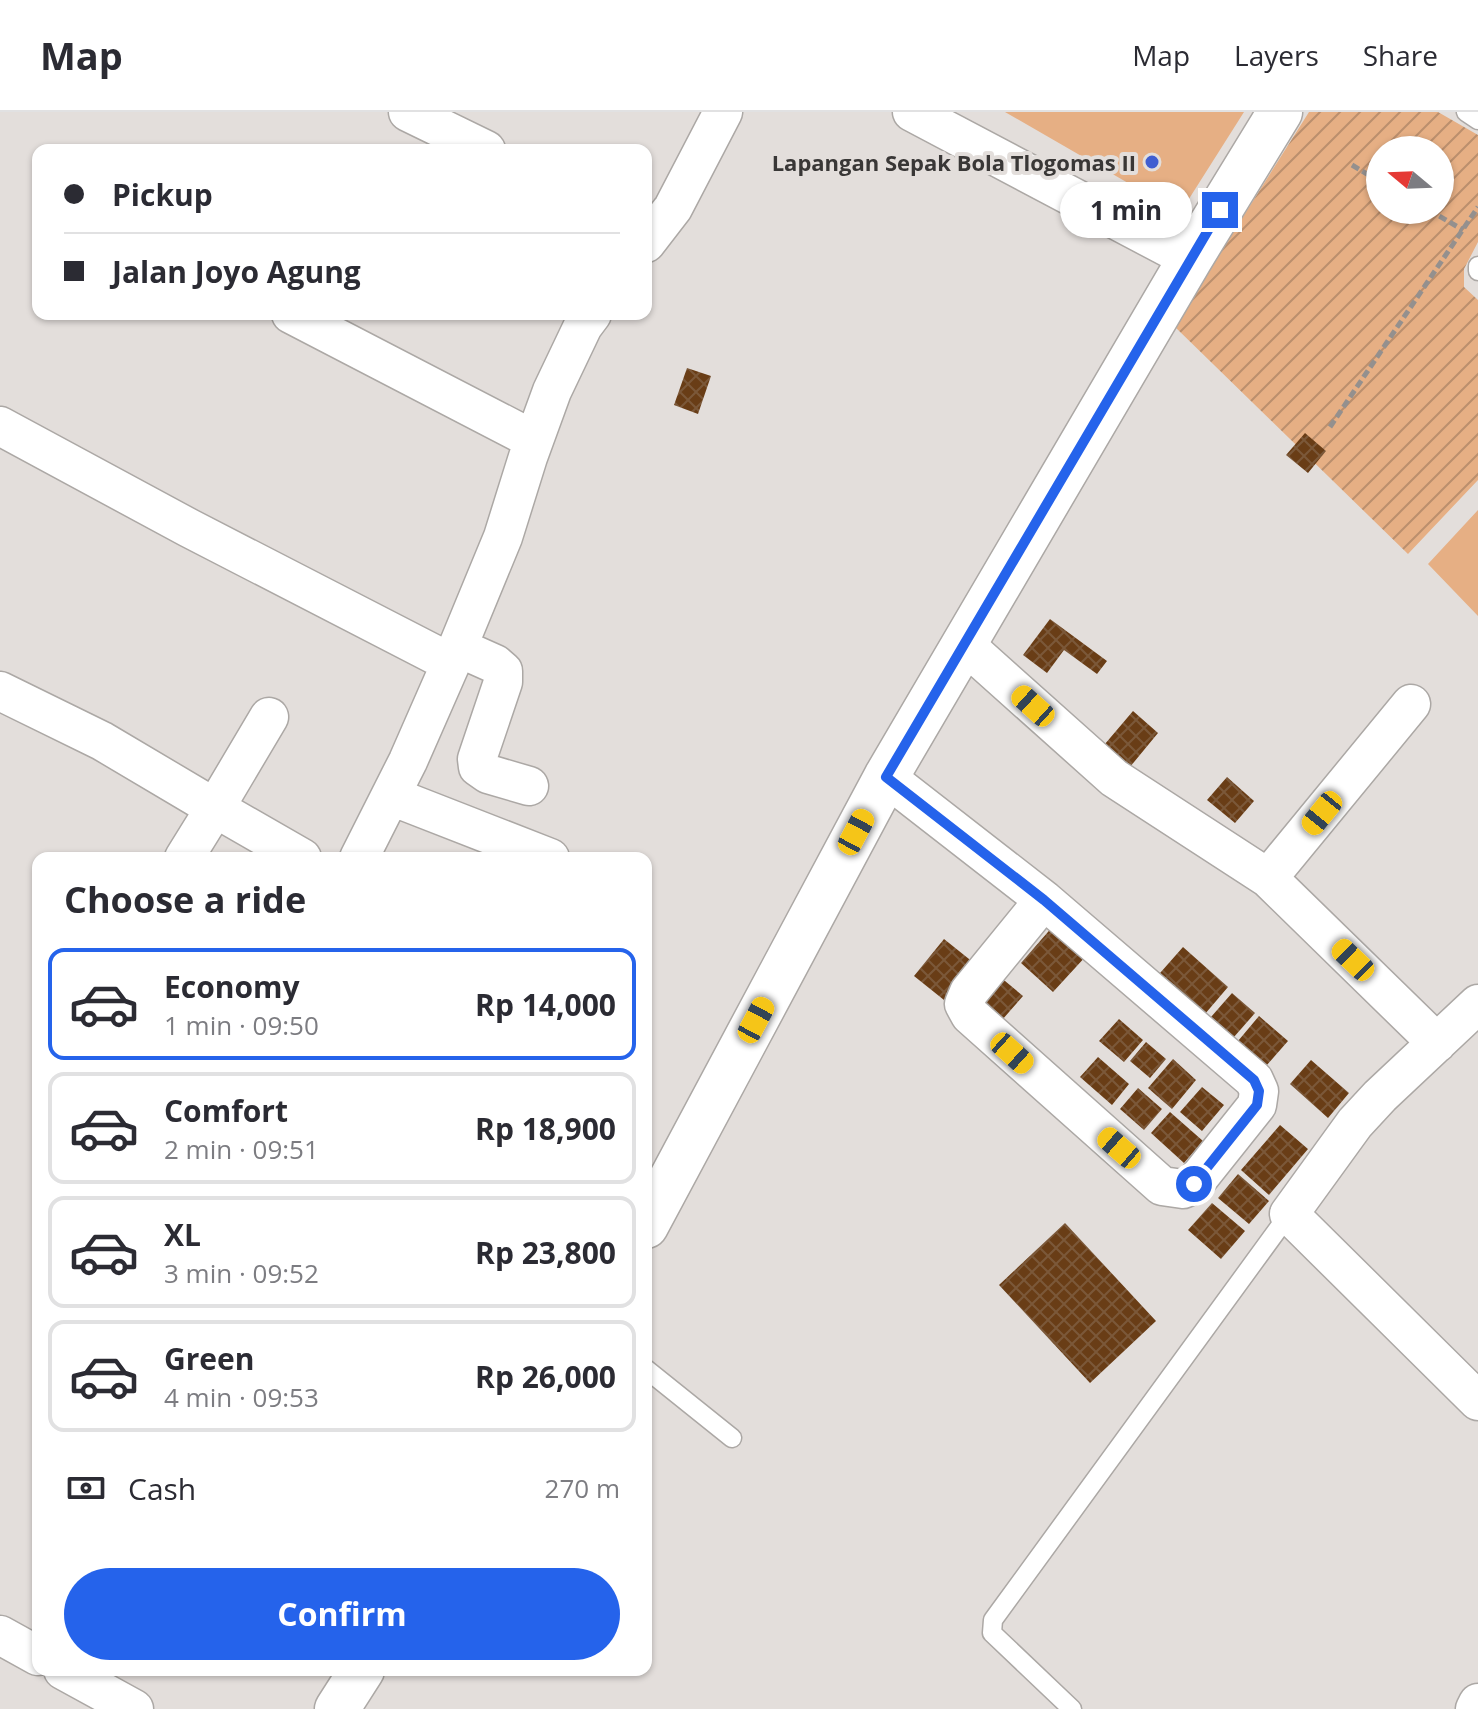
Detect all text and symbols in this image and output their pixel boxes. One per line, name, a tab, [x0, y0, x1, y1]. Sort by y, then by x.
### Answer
text: Map	[40, 29, 123, 81]
text: Map	[1132, 36, 1190, 74]
text: Layers	[1234, 36, 1319, 74]
text: Share	[1363, 36, 1438, 74]
north arrow	[1366, 136, 1454, 224]
map controls	[1366, 136, 1454, 224]
place label: Lapangan Sepak Bola Tlogomas II	[772, 147, 1136, 177]
marker: Lapangan Sepak Bola Tlogomas II	[1143, 153, 1161, 171]
text: Pickup	[112, 174, 213, 215]
callout: 1 min	[1060, 182, 1192, 238]
text: 1 min	[1090, 192, 1162, 228]
route end	[1202, 192, 1238, 228]
text: Jalan Joyo Agung	[112, 251, 361, 292]
car	[1007, 681, 1059, 731]
car	[1298, 787, 1346, 839]
car	[834, 805, 878, 859]
text: Choose a ride	[64, 875, 306, 924]
car	[1327, 935, 1379, 985]
text: Economy	[164, 966, 300, 1007]
icon: car	[68, 968, 140, 1040]
text: Rp 14,000	[475, 984, 616, 1025]
car	[734, 993, 778, 1047]
text: 1 min · 09:50	[164, 1007, 319, 1043]
car	[986, 1028, 1038, 1078]
text: Comfort	[164, 1090, 288, 1131]
icon: car	[68, 1092, 140, 1164]
text: Rp 18,900	[475, 1108, 616, 1149]
car	[1093, 1123, 1145, 1173]
text: 2 min · 09:51	[164, 1131, 319, 1167]
route start	[1176, 1166, 1212, 1202]
text: XL	[164, 1214, 201, 1255]
icon: car	[68, 1216, 140, 1288]
text: Rp 23,800	[475, 1232, 616, 1273]
text: 3 min · 09:52	[164, 1255, 319, 1291]
text: Green	[164, 1338, 255, 1379]
icon: car	[68, 1340, 140, 1412]
text: Rp 26,000	[475, 1356, 616, 1397]
text: 4 min · 09:53	[164, 1379, 319, 1415]
icon: cash	[64, 1466, 108, 1510]
text: Cash	[128, 1468, 196, 1509]
text: 270 m	[545, 1470, 620, 1506]
button: Confirm	[64, 1568, 620, 1660]

